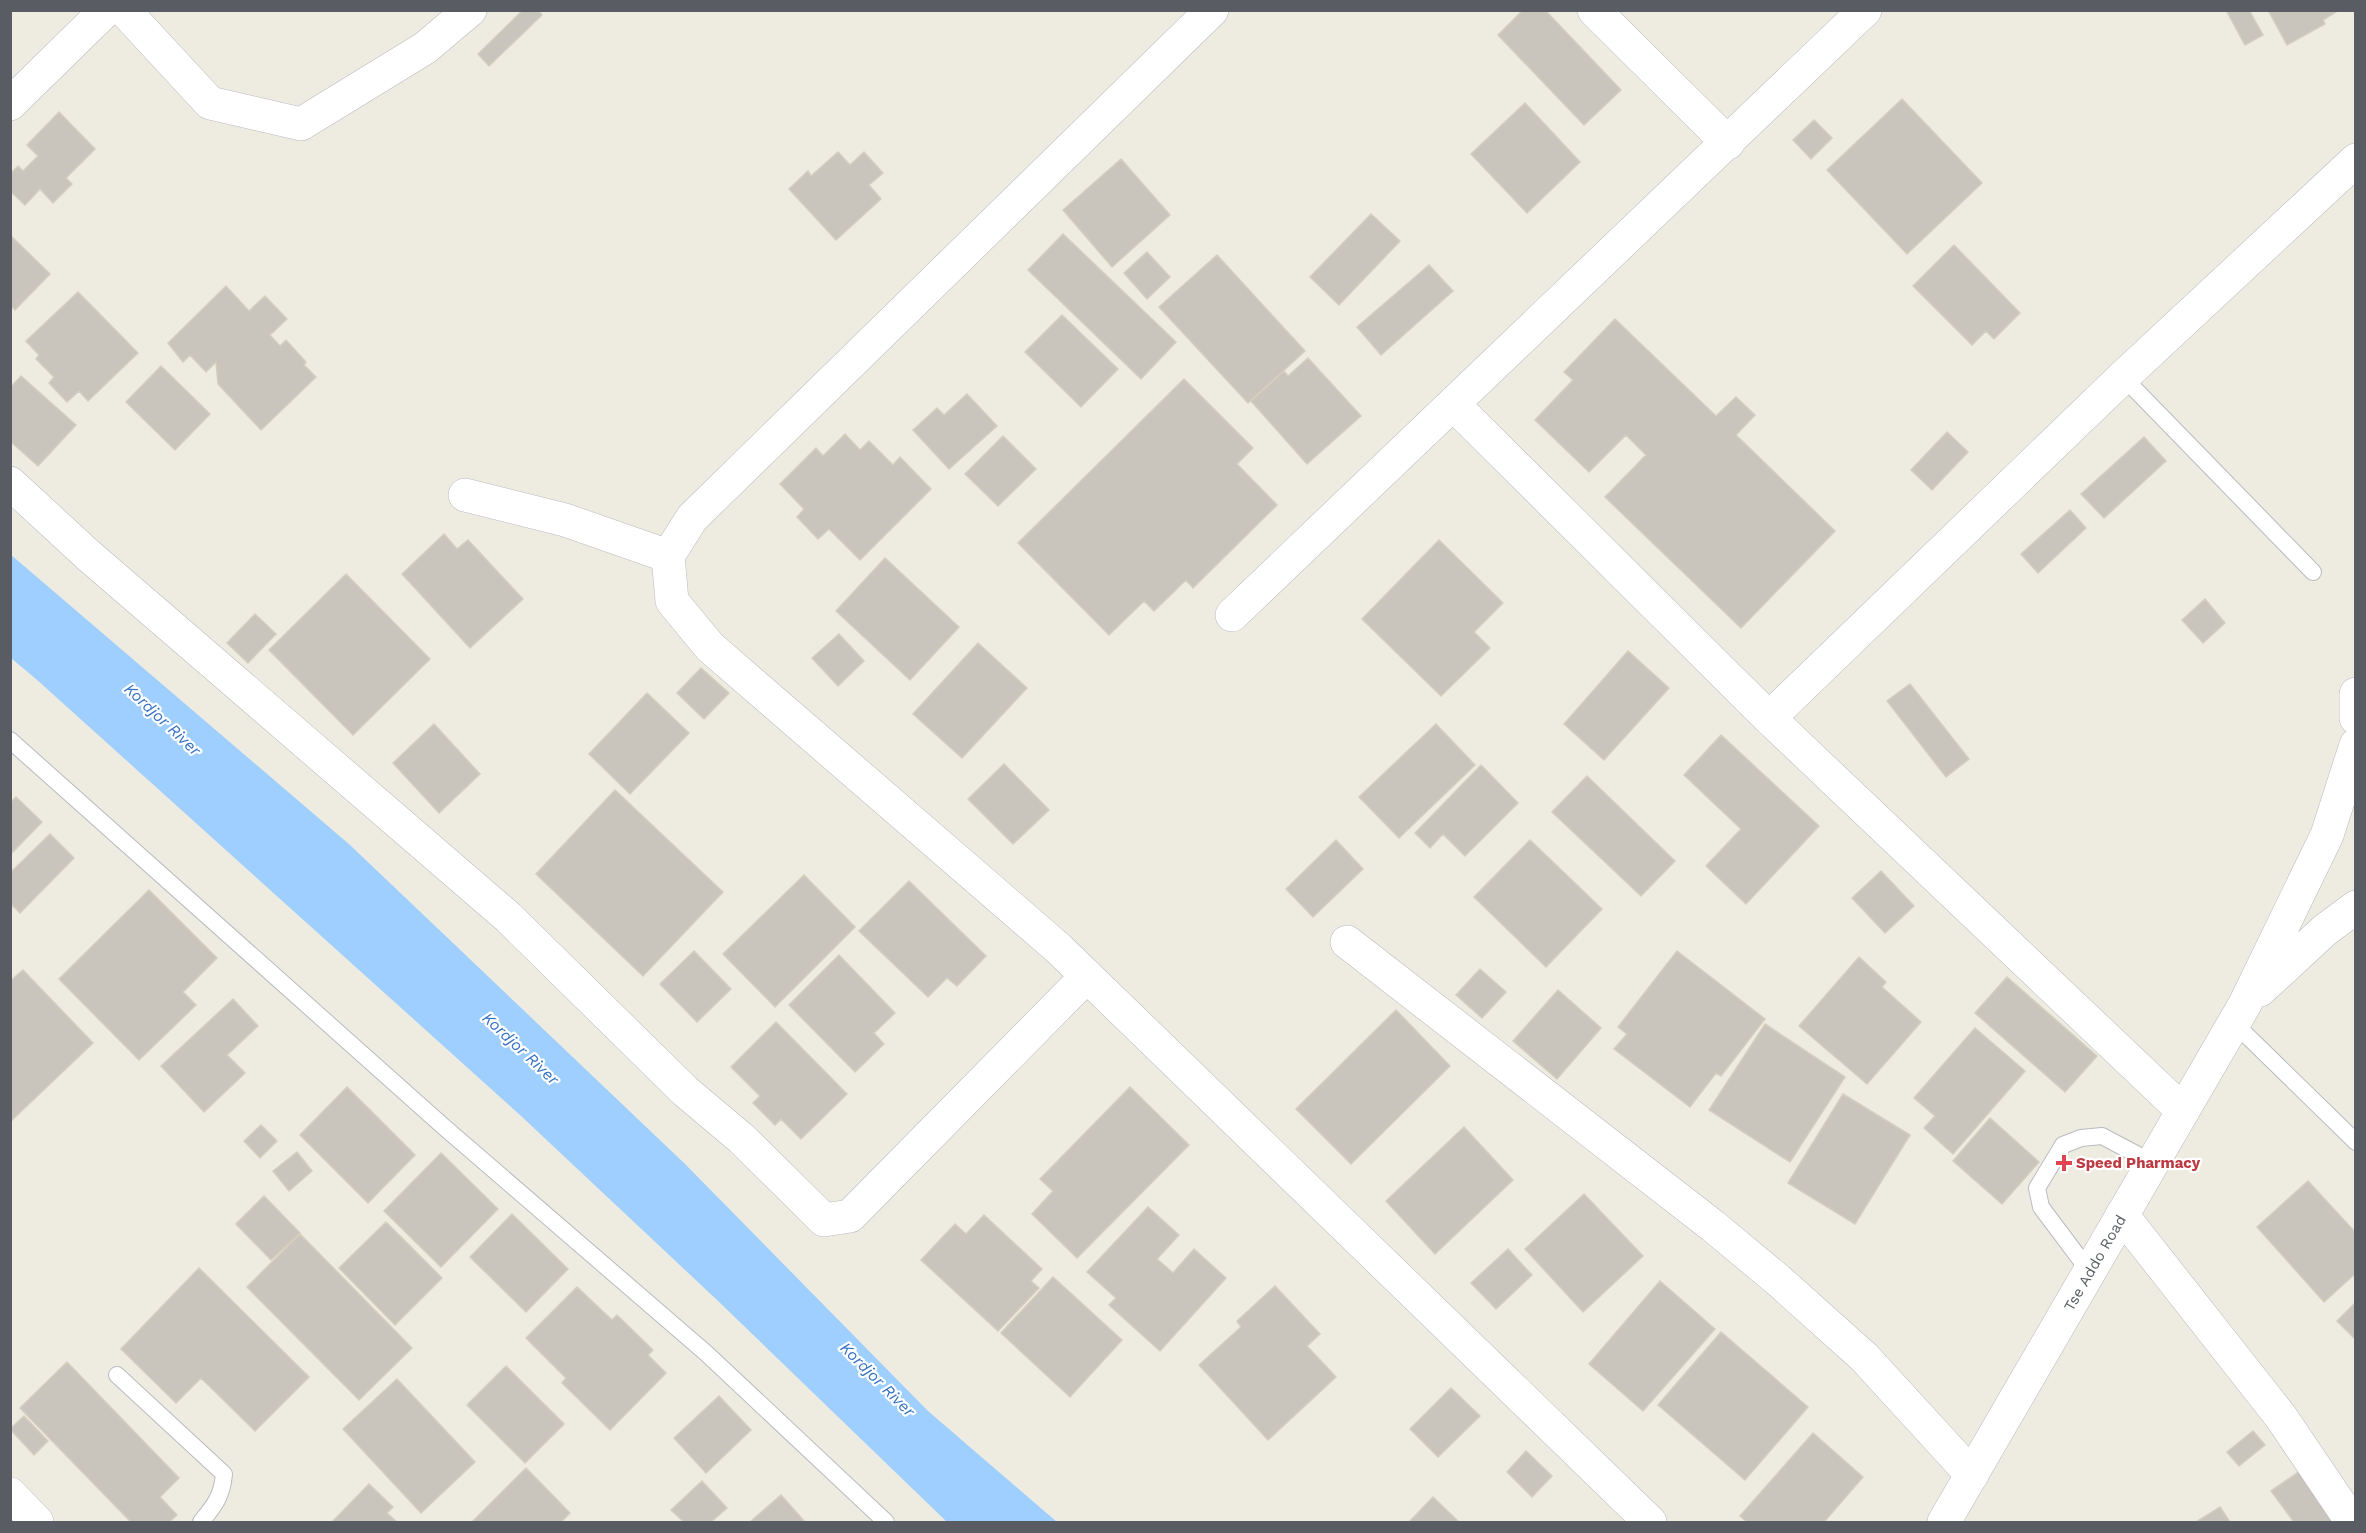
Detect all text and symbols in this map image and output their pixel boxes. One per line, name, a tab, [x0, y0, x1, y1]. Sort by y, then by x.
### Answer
water label: Kordjor River	[121, 679, 205, 760]
water label: Kordjor River	[479, 1008, 563, 1089]
place label: Speed Pharmacy	[2076, 1154, 2201, 1172]
marker: Speed Pharmacy	[2057, 1156, 2071, 1170]
street label: Tse Addo Road	[2060, 1212, 2130, 1314]
water label: Kordjor River	[836, 1338, 919, 1421]

